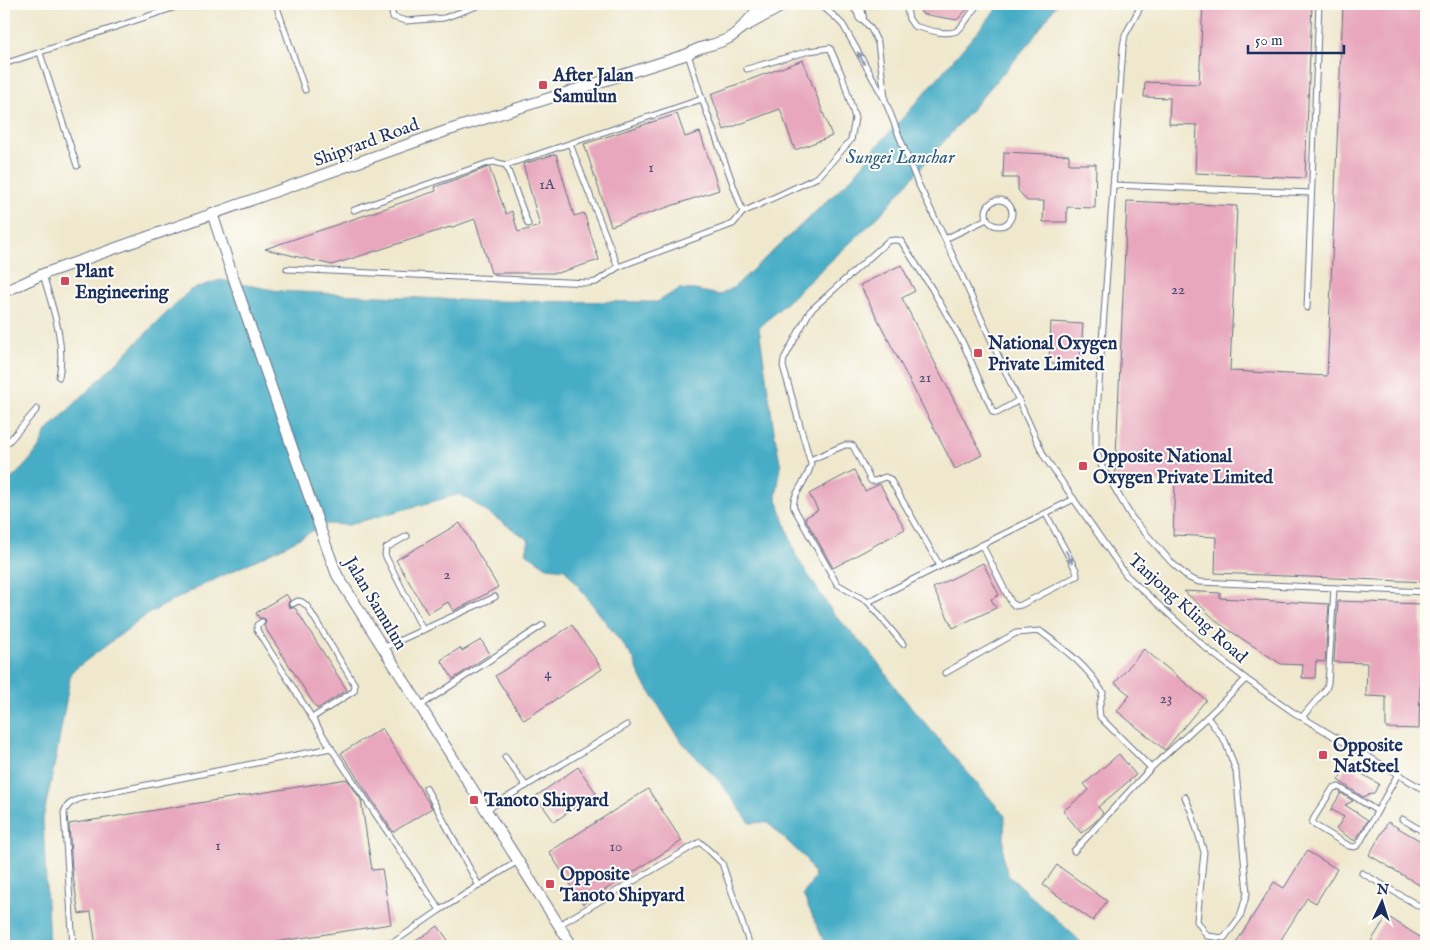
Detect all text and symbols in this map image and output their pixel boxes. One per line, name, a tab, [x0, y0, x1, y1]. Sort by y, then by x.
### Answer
scale bar	[1248, 22, 1344, 54]
text: 50 m	[1255, 31, 1283, 50]
one-way arrow	[857, 51, 866, 64]
place label: After Jalan Samulun	[552, 65, 634, 109]
marker: After Jalan Samulun	[537, 79, 549, 91]
street label: Shipyard Road	[311, 114, 423, 173]
water label: Sungei Lanchar	[846, 146, 956, 170]
house number: 1	[648, 158, 654, 177]
house number: 1A	[539, 175, 556, 194]
place label: Plant Engineering	[75, 261, 170, 305]
marker: Plant Engineering	[59, 275, 71, 287]
house number: 22	[1171, 280, 1185, 299]
place label: National Oxygen Private Limited	[987, 333, 1118, 377]
marker: National Oxygen Private Limited	[972, 347, 984, 359]
house number: 21	[919, 368, 931, 387]
place label: Opposite National Oxygen Private Limited	[1093, 446, 1273, 490]
marker: Opposite National Oxygen Private Limited	[1077, 460, 1089, 472]
street label: Tanjong Kling Road	[1122, 549, 1252, 669]
one-way arrow	[1065, 550, 1073, 564]
street label: Jalan Samulun	[337, 551, 412, 655]
house number: 2	[443, 565, 451, 584]
house number: 4	[544, 664, 552, 683]
house number: 23	[1160, 689, 1172, 708]
place label: Opposite NatSteel	[1332, 735, 1403, 779]
marker: Opposite NatSteel	[1317, 749, 1329, 761]
place label: Tanoto Shipyard	[483, 790, 609, 813]
marker: Tanoto Shipyard	[468, 794, 480, 806]
house number: 1	[215, 836, 221, 855]
house number: 10	[610, 837, 622, 856]
place label: Opposite Tanoto Shipyard	[559, 864, 685, 908]
marker: Opposite Tanoto Shipyard	[544, 878, 556, 890]
north arrow	[1358, 878, 1408, 928]
text: N	[1375, 881, 1390, 899]

